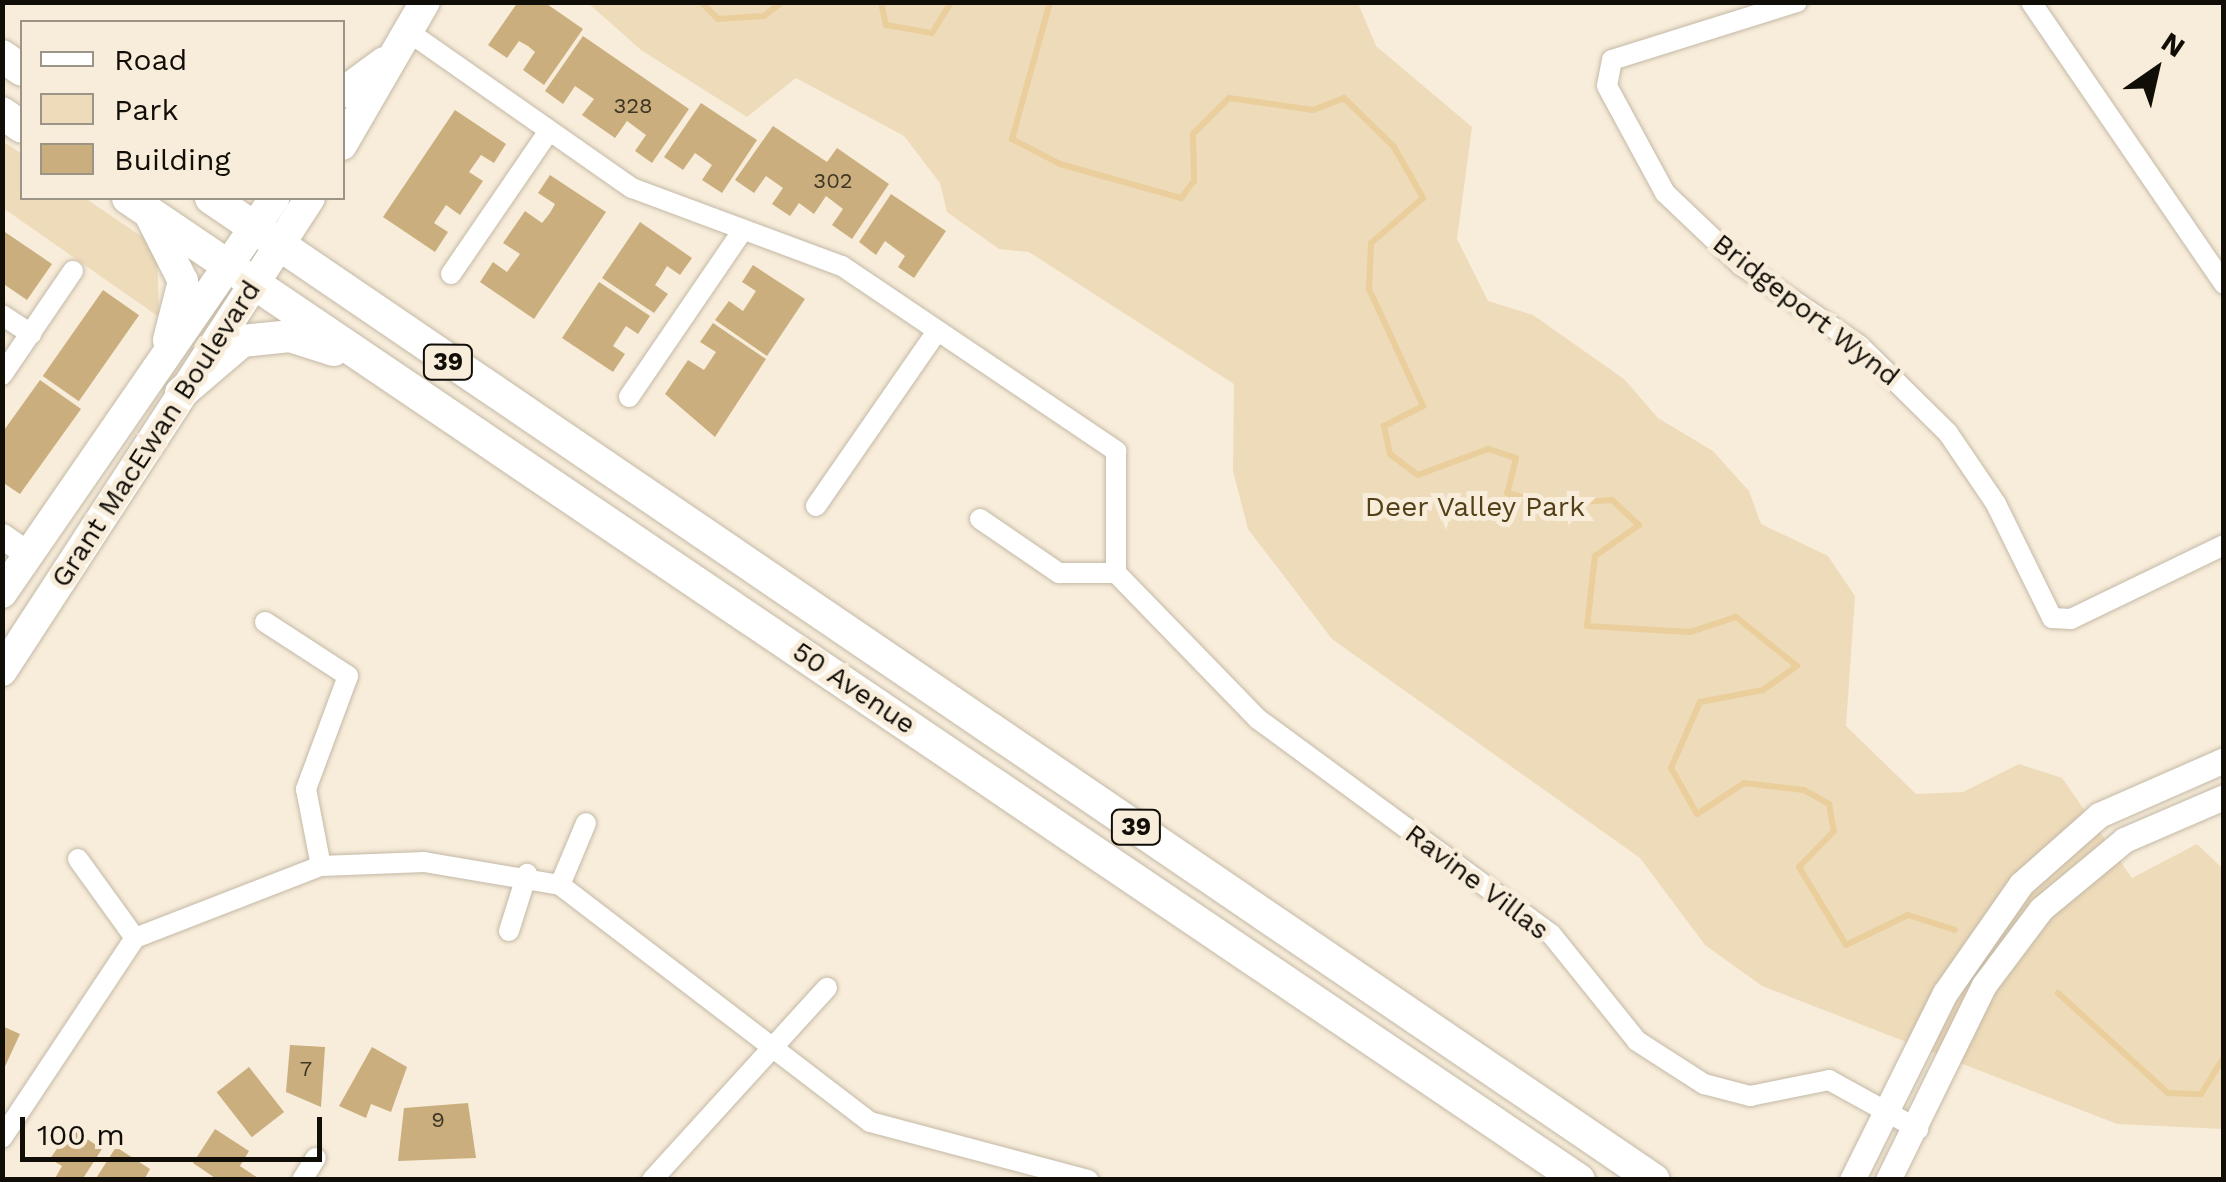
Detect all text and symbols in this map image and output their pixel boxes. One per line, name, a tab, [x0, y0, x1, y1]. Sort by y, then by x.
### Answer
legend	[20, 20, 345, 200]
north arrow	[2106, 20, 2206, 120]
text: N	[2155, 25, 2191, 64]
text: Road	[114, 42, 187, 77]
text: Park	[114, 92, 179, 127]
house number: 328	[613, 93, 653, 119]
text: Building	[114, 142, 231, 177]
house number: 302	[813, 168, 853, 194]
street label: Bridgeport Wynd	[1706, 227, 1906, 393]
street label: Grant MacEwan Boulevard	[44, 274, 268, 594]
road number: 39	[420, 342, 476, 382]
park label: Deer Valley Park	[1364, 490, 1586, 524]
street label: 50 Avenue	[786, 634, 922, 742]
road number: 39	[1108, 807, 1164, 847]
street label: Ravine Villas	[1398, 817, 1556, 947]
house number: 7	[300, 1056, 312, 1082]
scale bar	[25, 1097, 328, 1159]
house number: 9	[431, 1107, 445, 1133]
text: 100 m	[37, 1117, 125, 1152]

